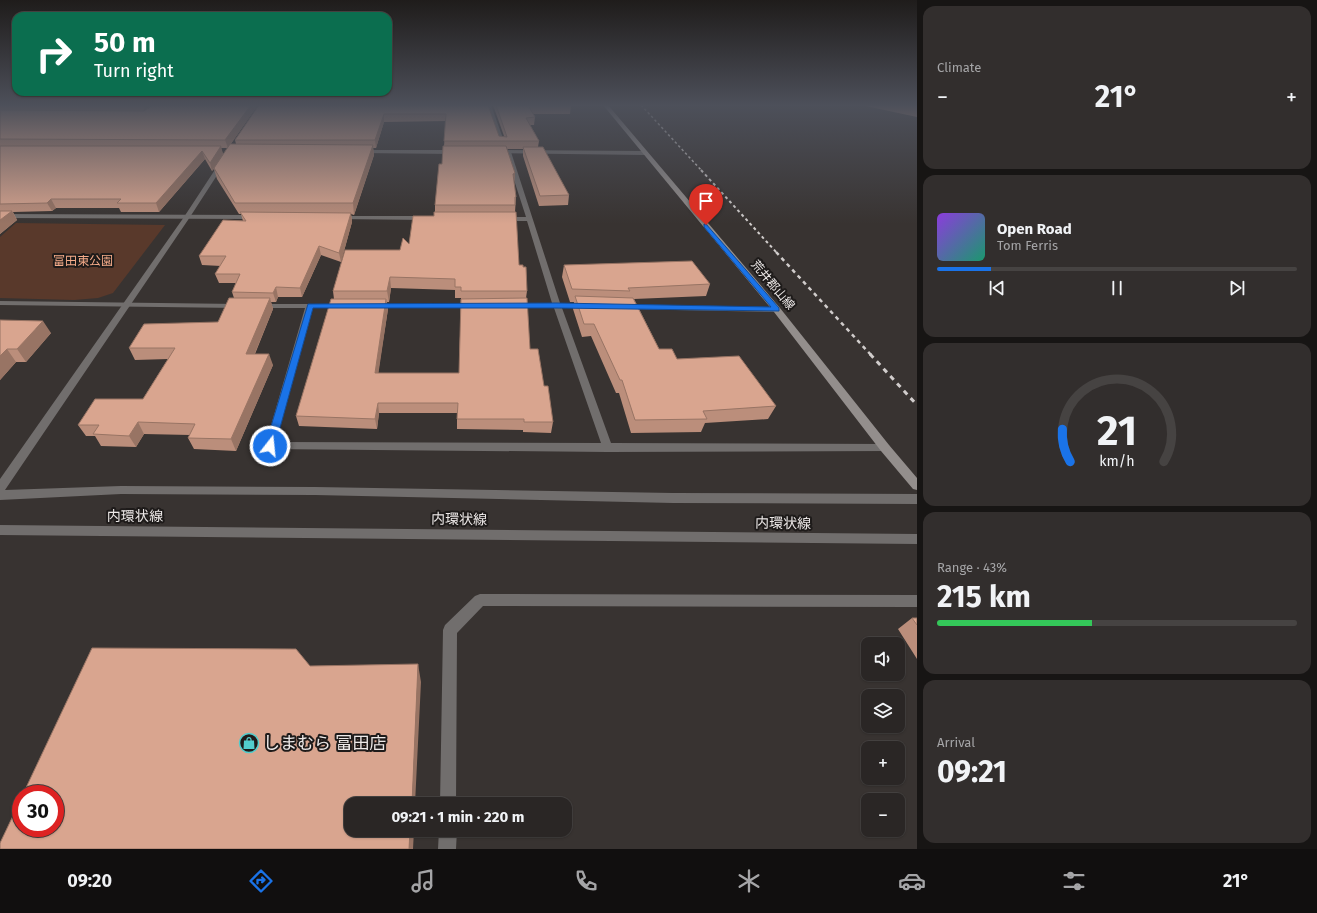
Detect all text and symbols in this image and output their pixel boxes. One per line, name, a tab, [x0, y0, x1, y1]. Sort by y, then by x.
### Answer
text: 50 m	[94, 26, 156, 59]
icon: right	[28, 28, 80, 80]
text: Turn right	[94, 60, 174, 82]
text: Climate	[937, 60, 981, 75]
text: 21°	[1095, 79, 1139, 115]
text: −	[937, 84, 948, 111]
text: +	[1286, 84, 1297, 111]
pin	[689, 184, 723, 225]
icon: arrive	[695, 190, 717, 212]
text: Open Road	[997, 220, 1072, 238]
text: Tom Ferris	[997, 238, 1058, 253]
park label: 富田東公園	[53, 254, 113, 268]
street label: 荒井郡山線	[748, 258, 798, 312]
icon: previous	[986, 277, 1008, 299]
icon: pause	[1106, 277, 1128, 299]
icon: next	[1226, 277, 1248, 299]
text: 21	[1097, 406, 1137, 456]
position arrow	[249, 425, 291, 467]
text: km/h	[1099, 453, 1135, 470]
street label: 内環状線	[107, 508, 163, 525]
street label: 内環状線	[431, 511, 487, 528]
street label: 内環状線	[755, 515, 811, 532]
text: Range · 43%	[937, 560, 1007, 575]
text: 215 km	[937, 579, 1031, 615]
map controls	[861, 637, 905, 837]
button: sound	[861, 637, 905, 681]
button: layers	[861, 689, 905, 733]
shop icon: しまむら 富田店	[238, 732, 260, 754]
place label: しまむら 富田店	[263, 733, 387, 754]
text: Arrival	[937, 735, 975, 750]
button: +	[861, 741, 905, 785]
text: 09:21	[937, 754, 1007, 790]
speed limit sign: 30	[12, 785, 64, 837]
button: −	[861, 793, 905, 837]
text: 09:21 · 1 min · 220 m	[391, 808, 525, 826]
icon: directions	[247, 867, 275, 895]
icon: music	[409, 867, 437, 895]
icon: phone	[572, 867, 600, 895]
icon: climate	[735, 867, 763, 895]
icon: car	[898, 867, 926, 895]
icon: filters	[1060, 867, 1088, 895]
text: 09:20	[67, 870, 112, 892]
text: 21°	[1223, 870, 1250, 892]

